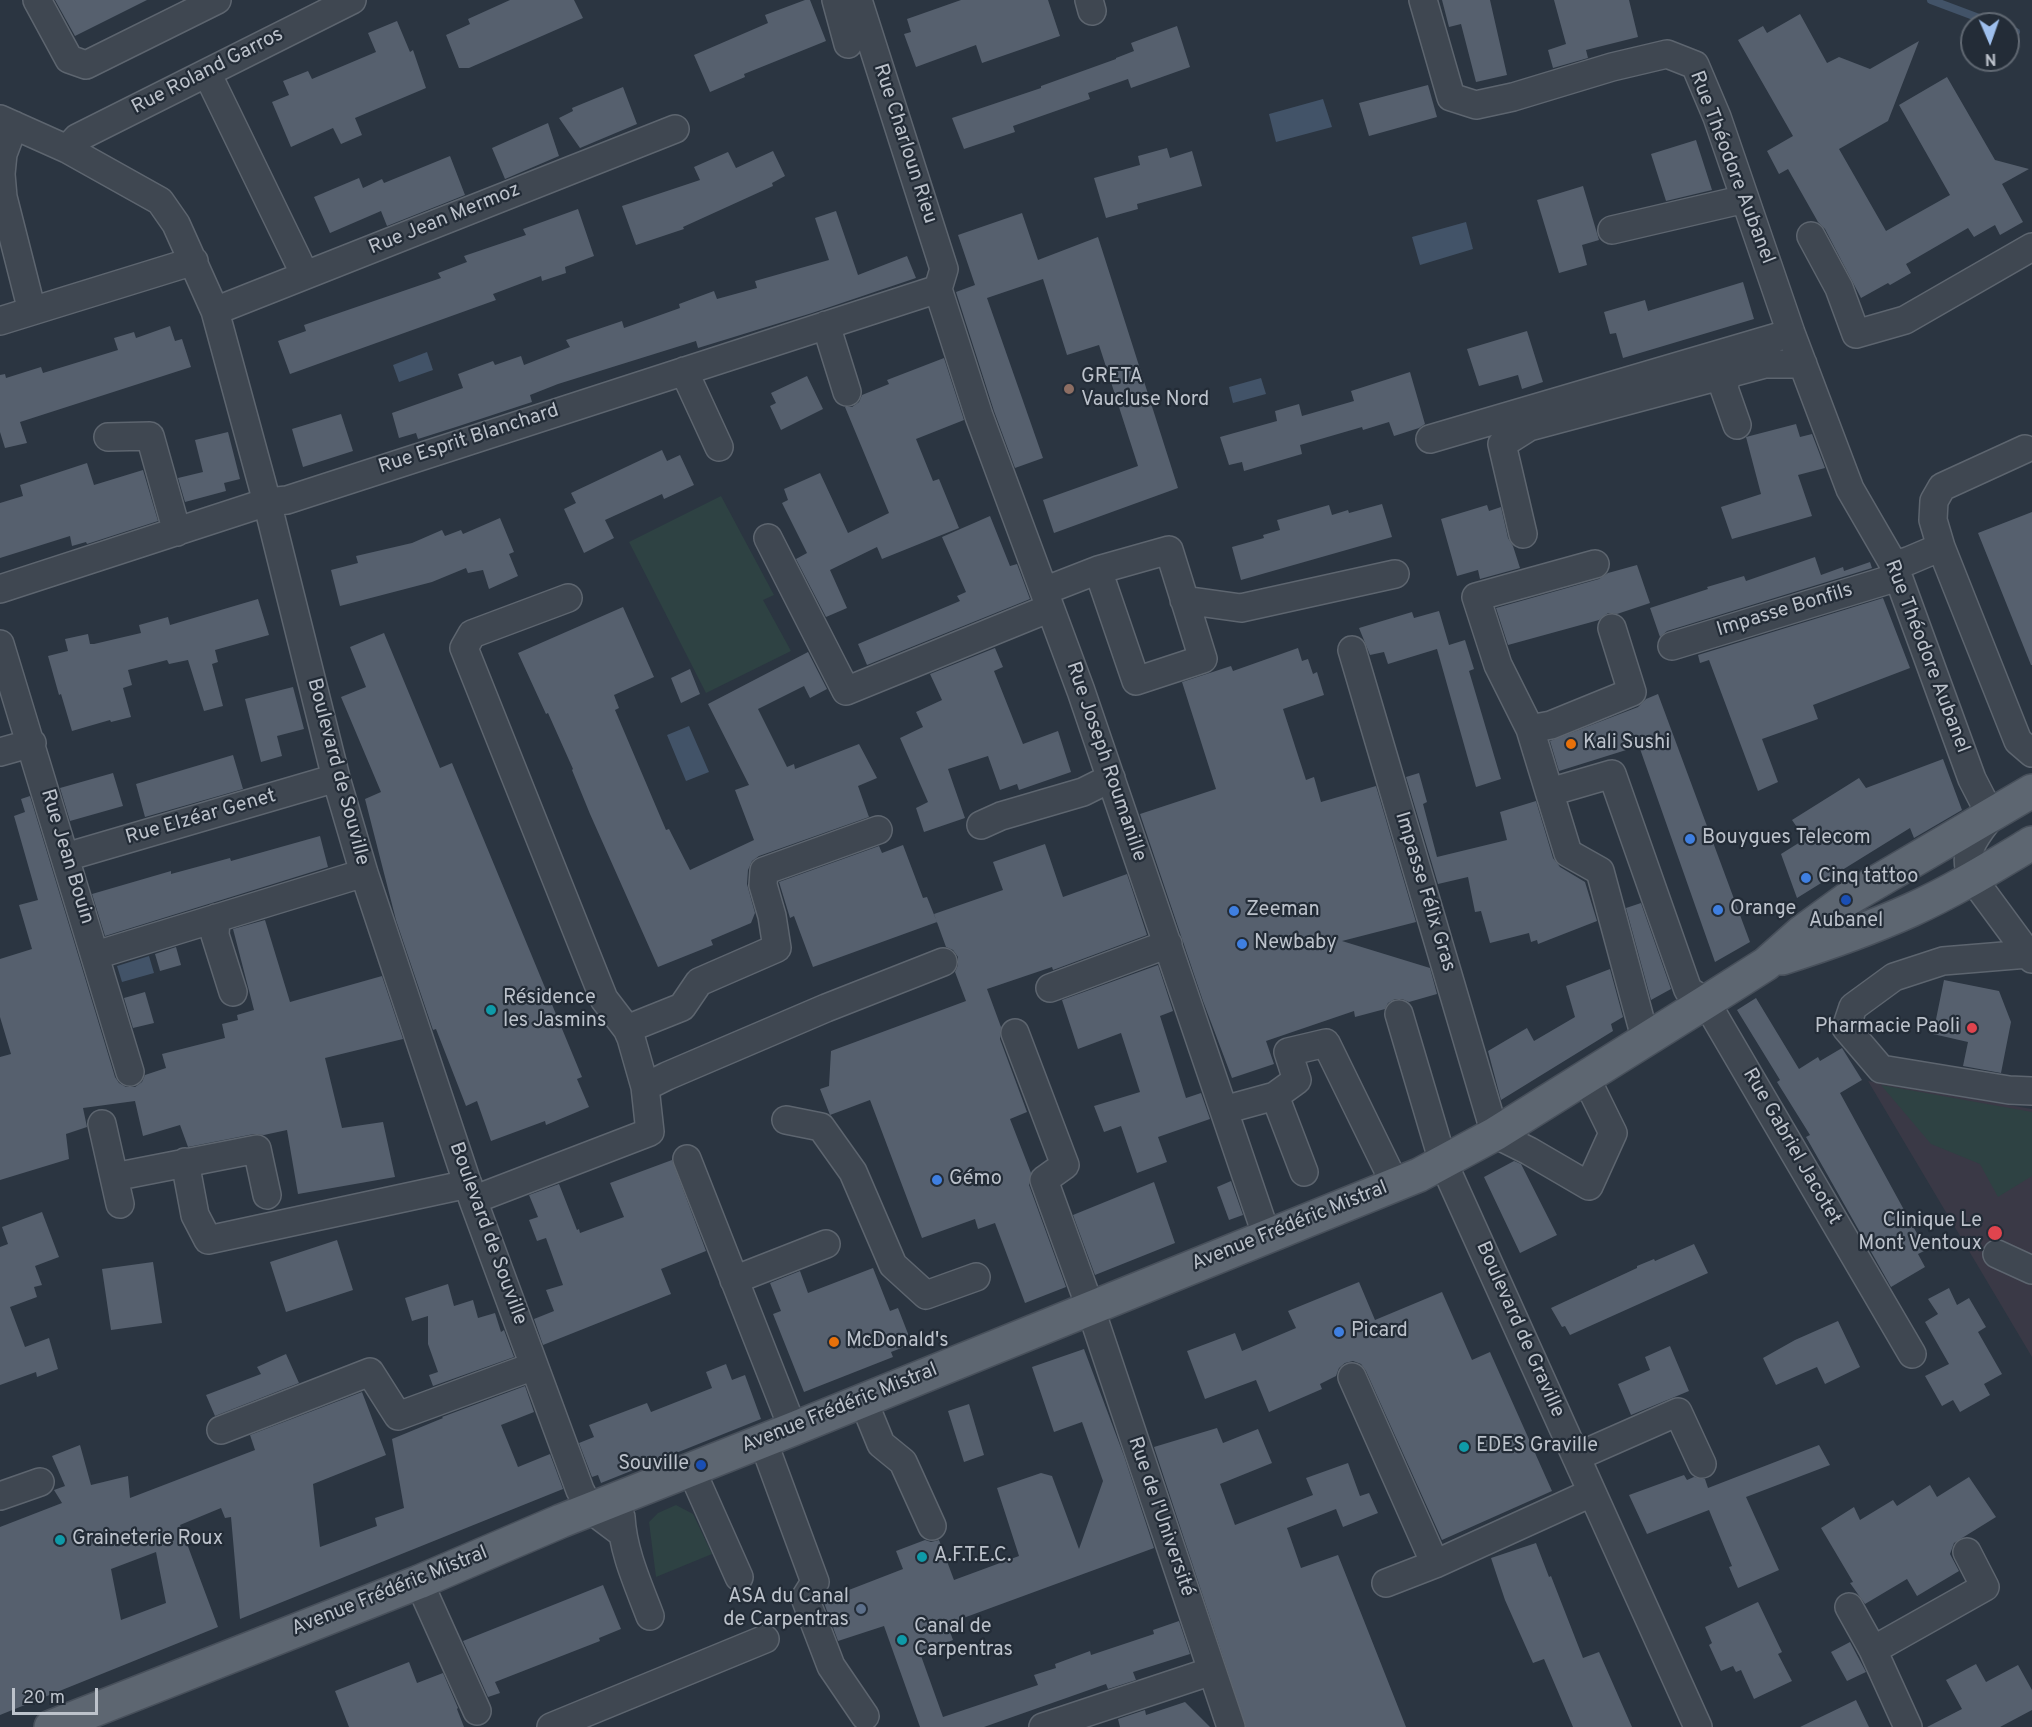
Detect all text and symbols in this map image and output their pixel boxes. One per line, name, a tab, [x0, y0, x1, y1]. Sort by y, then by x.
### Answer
north arrow	[1960, 12, 2020, 72]
street label: Rue Roland Garros	[128, 23, 288, 121]
text: N	[1984, 48, 1997, 68]
street label: Rue Charloun Rieu	[867, 61, 941, 227]
street label: Rue Théodore Aubanel	[1683, 68, 1779, 268]
street label: Rue Jean Mermoz	[366, 179, 524, 261]
place label: GRETA Vaucluse Nord	[1081, 366, 1209, 413]
marker: GRETA Vaucluse Nord	[1062, 382, 1076, 396]
street label: Rue Esprit Blanchard	[376, 400, 562, 480]
street label: Rue Théodore Aubanel	[1878, 557, 1974, 757]
street label: Impasse Bonfils	[1714, 579, 1856, 643]
street label: Rue Joseph Roumanille	[1060, 659, 1150, 865]
street label: Boulevard de Souville	[300, 676, 374, 868]
place label: Kali Sushi	[1583, 732, 1670, 756]
marker: Kali Sushi	[1564, 737, 1578, 751]
street label: Rue Elzéar Genet	[123, 785, 279, 851]
street label: Rue Jean Bouin	[34, 787, 98, 927]
street label: Impasse Félix Gras	[1388, 809, 1460, 975]
place label: Bouygues Telecom	[1702, 827, 1871, 851]
marker: Bouygues Telecom	[1683, 832, 1697, 846]
place label: Cinq tattoo	[1818, 866, 1918, 890]
marker: Cinq tattoo	[1799, 871, 1813, 885]
marker: Aubanel	[1839, 893, 1853, 907]
place label: Orange	[1730, 898, 1796, 922]
place label: Zeeman	[1246, 899, 1320, 923]
marker: Orange	[1711, 903, 1725, 917]
marker: Zeeman	[1227, 904, 1241, 918]
place label: Aubanel	[1809, 910, 1883, 934]
place label: Newbaby	[1254, 932, 1337, 956]
marker: Newbaby	[1235, 937, 1249, 951]
place label: Résidence les Jasmins	[503, 987, 606, 1034]
marker: Résidence les Jasmins	[484, 1003, 498, 1017]
place label: Pharmacie Paoli	[1815, 1016, 1960, 1040]
marker: Pharmacie Paoli	[1965, 1021, 1979, 1035]
street label: Rue Gabriel Jacotet	[1736, 1064, 1846, 1230]
street label: Boulevard de Souville	[443, 1139, 531, 1329]
place label: Gémo	[949, 1168, 1002, 1192]
marker: Gémo	[930, 1173, 944, 1187]
street label: Avenue Frédéric Mistral	[1189, 1177, 1391, 1277]
place label: Clinique Le Mont Ventoux	[1858, 1210, 1982, 1257]
marker: Clinique Le Mont Ventoux	[1986, 1224, 2004, 1242]
street label: Boulevard de Graville	[1469, 1238, 1569, 1422]
place label: Picard	[1351, 1320, 1408, 1344]
marker: Picard	[1332, 1325, 1346, 1339]
place label: McDonald's	[846, 1330, 949, 1354]
marker: McDonald's	[827, 1335, 841, 1349]
street label: Avenue Frédéric Mistral	[739, 1359, 941, 1459]
street label: Rue de l'Université	[1121, 1434, 1199, 1600]
place label: EDES Graville	[1476, 1435, 1598, 1459]
marker: EDES Graville	[1457, 1440, 1471, 1454]
place label: Souville	[618, 1453, 689, 1477]
marker: Souville	[694, 1458, 708, 1472]
place label: Graineterie Roux	[72, 1528, 223, 1552]
marker: Graineterie Roux	[53, 1533, 67, 1547]
street label: Avenue Frédéric Mistral	[289, 1542, 491, 1642]
place label: A.F.T.E.C.	[934, 1545, 1011, 1569]
marker: A.F.T.E.C.	[915, 1550, 929, 1564]
place label: ASA du Canal de Carpentras	[723, 1586, 849, 1633]
marker: ASA du Canal de Carpentras	[854, 1602, 868, 1616]
place label: Canal de Carpentras	[914, 1616, 1013, 1663]
marker: Canal de Carpentras	[895, 1633, 909, 1647]
scale bar	[15, 1676, 100, 1714]
text: 20 m	[23, 1687, 65, 1710]

